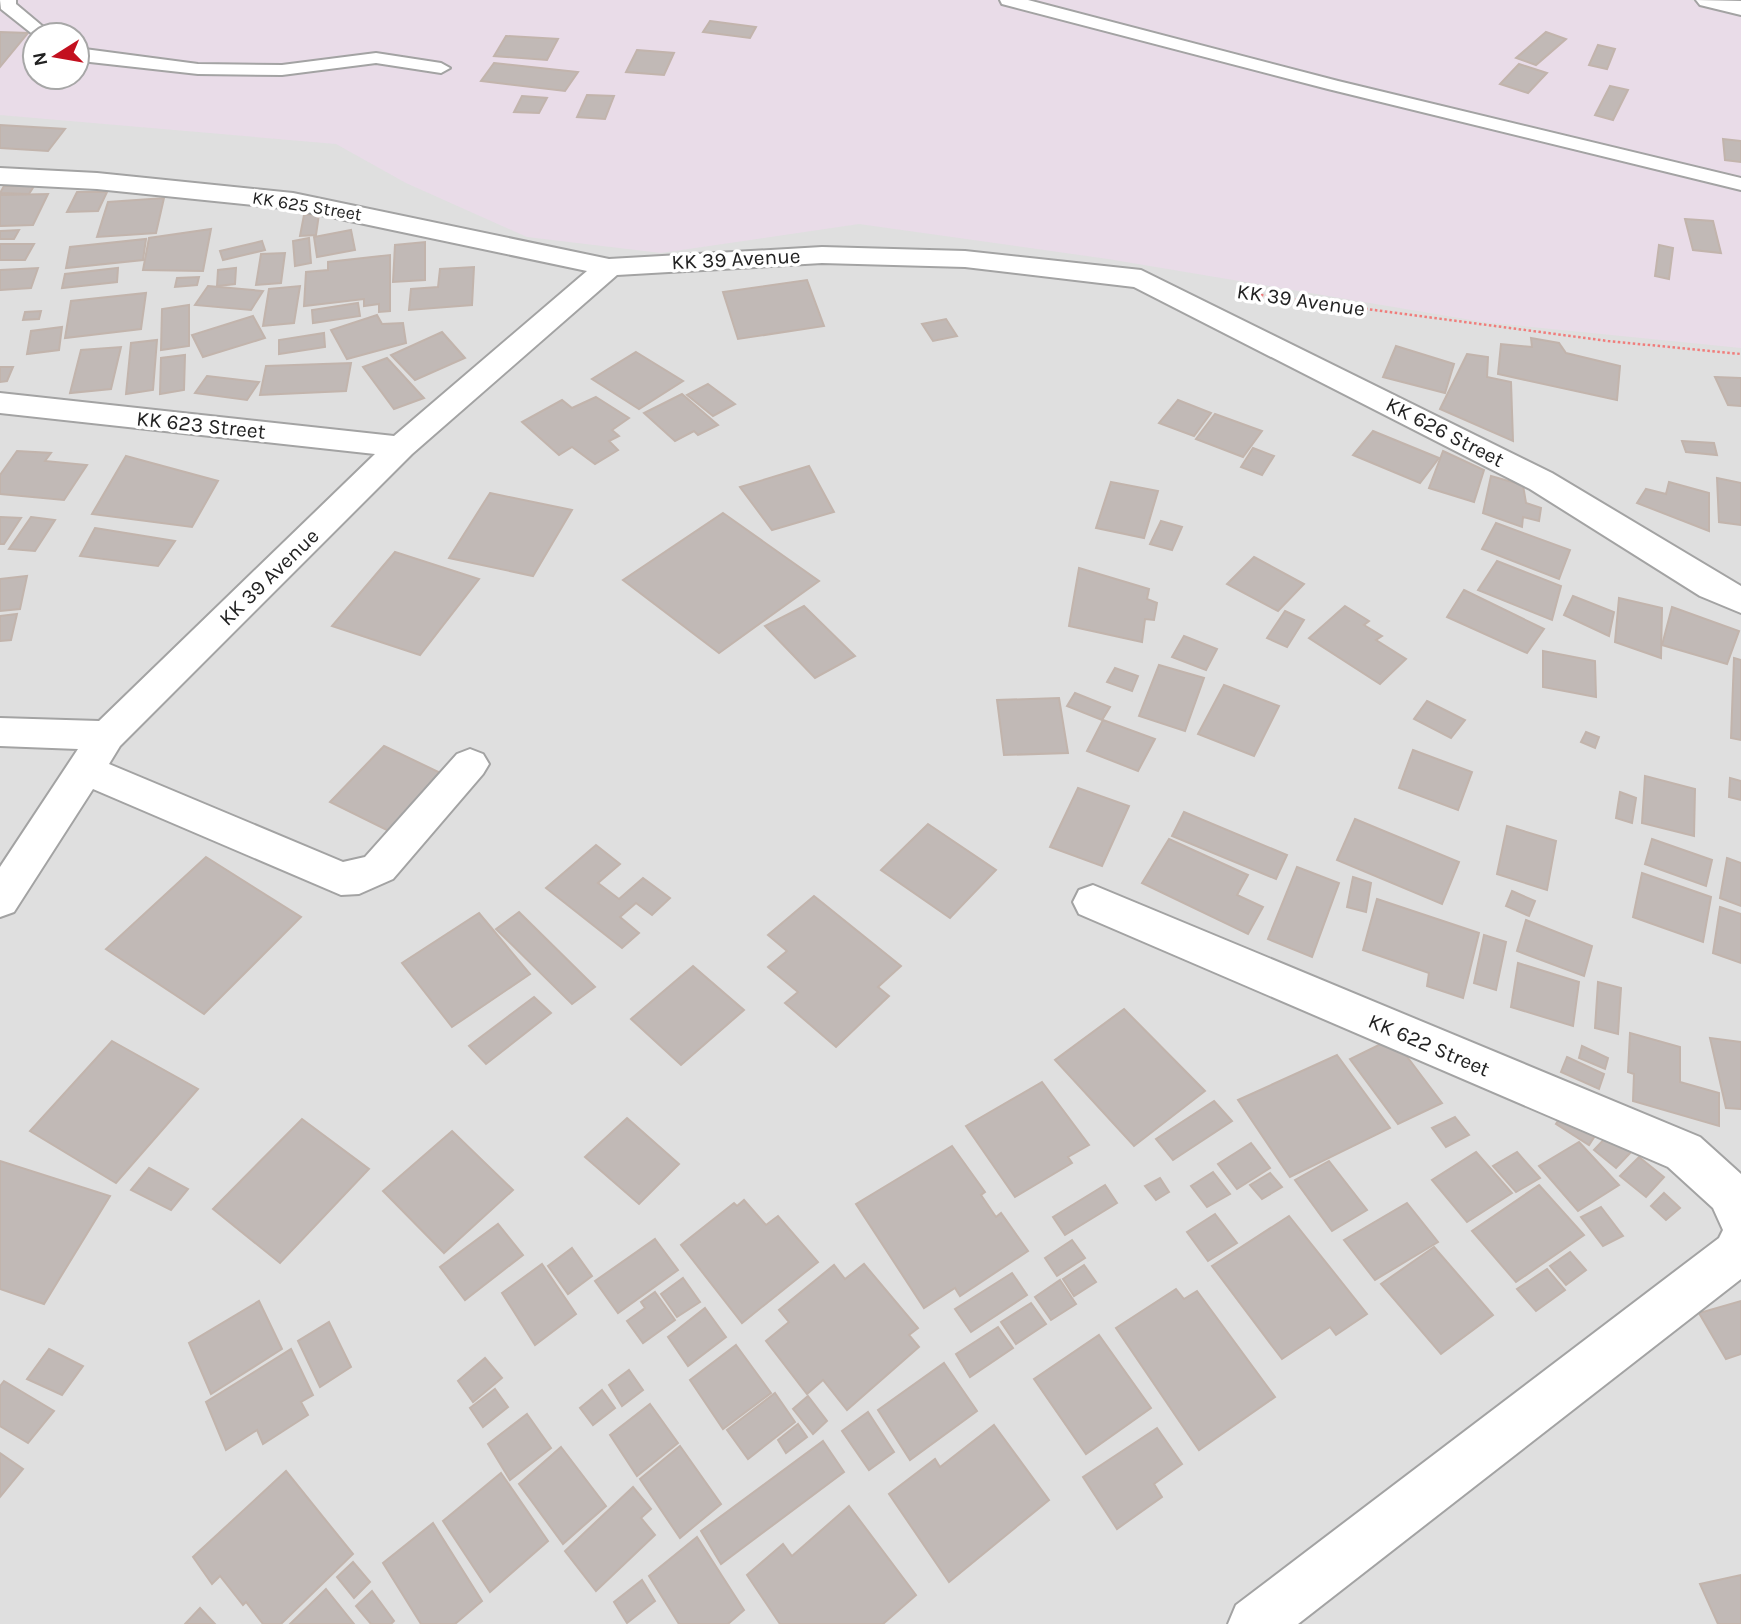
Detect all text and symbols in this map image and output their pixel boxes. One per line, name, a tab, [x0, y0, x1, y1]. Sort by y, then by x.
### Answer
north arrow	[21, 21, 91, 91]
text: N	[28, 50, 52, 68]
street label: KK 625 Street	[251, 186, 364, 226]
street label: KK 39 Avenue	[671, 244, 801, 274]
street label: KK 39 Avenue	[1235, 279, 1367, 321]
street label: KK 626 Street	[1382, 392, 1508, 472]
street label: KK 623 Street	[135, 406, 267, 444]
street label: KK 39 Avenue	[214, 523, 324, 631]
street label: KK 622 Street	[1365, 1009, 1493, 1081]

